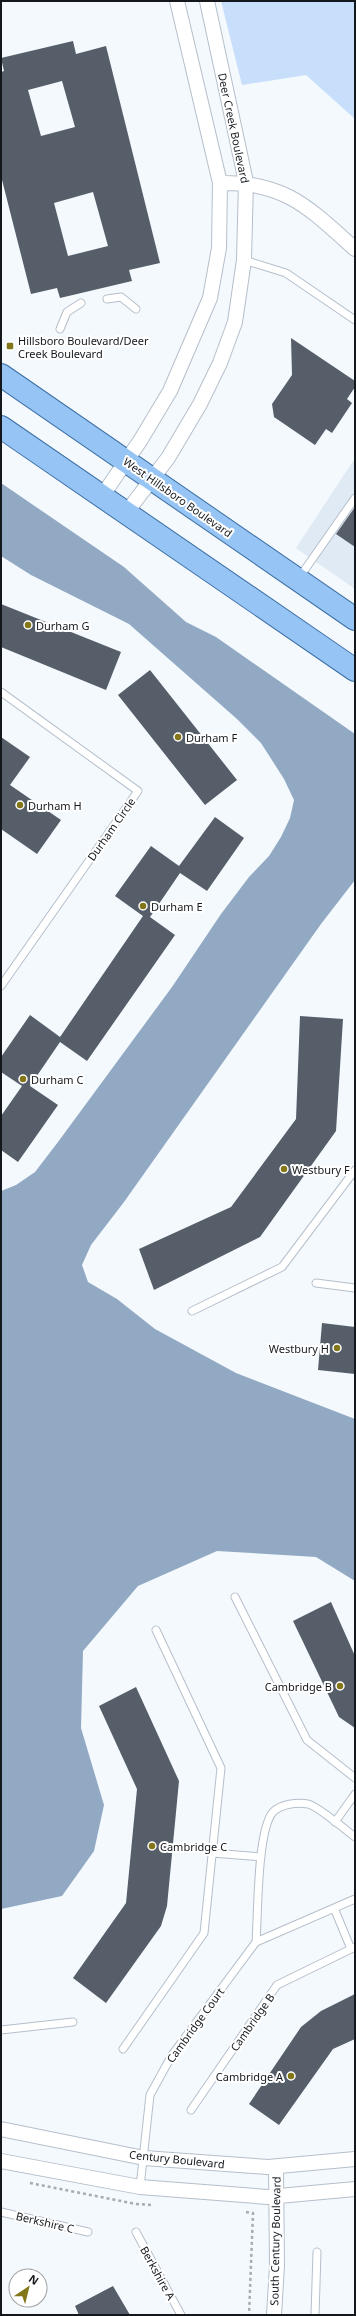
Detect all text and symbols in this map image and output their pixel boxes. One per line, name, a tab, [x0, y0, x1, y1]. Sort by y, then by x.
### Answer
street label: Deer Creek Boulevard	[215, 71, 253, 185]
place label: Hillsboro Boulevard/Deer Creek Boulevard	[18, 333, 149, 361]
marker: Hillsboro Boulevard/Deer Creek Boulevard	[5, 341, 15, 351]
street label: West Hillsboro Boulevard	[121, 454, 235, 540]
place label: Durham G	[36, 618, 90, 633]
marker: Durham G	[23, 620, 33, 630]
place label: Durham F	[186, 730, 237, 745]
marker: Durham F	[173, 732, 183, 742]
street label: Durham Circle	[84, 794, 138, 864]
place label: Durham H	[28, 798, 82, 813]
marker: Durham H	[15, 800, 25, 810]
place label: Durham E	[151, 899, 203, 914]
marker: Durham E	[138, 901, 148, 911]
place label: Durham C	[31, 1072, 83, 1087]
marker: Durham C	[18, 1074, 28, 1084]
place label: Westbury F	[292, 1162, 350, 1177]
marker: Westbury F	[279, 1164, 289, 1174]
place label: Westbury H	[269, 1341, 329, 1356]
marker: Westbury H	[332, 1343, 342, 1353]
place label: Cambridge B	[265, 1679, 332, 1694]
marker: Cambridge B	[335, 1681, 345, 1691]
place label: Cambridge C	[160, 1839, 227, 1854]
marker: Cambridge C	[147, 1841, 157, 1851]
street label: Cambridge Court	[163, 1985, 227, 2065]
street label: Cambridge B	[227, 1990, 277, 2054]
place label: Cambridge A	[216, 2069, 284, 2084]
marker: Cambridge A	[286, 2071, 296, 2081]
street label: Century Boulevard	[128, 2147, 226, 2171]
street label: South Century Boulevard	[266, 2176, 284, 2306]
street label: Berkshire C	[15, 2208, 75, 2236]
street label: Berkshire A	[137, 2244, 179, 2303]
north arrow	[8, 2268, 48, 2308]
text: N	[26, 2271, 42, 2288]

